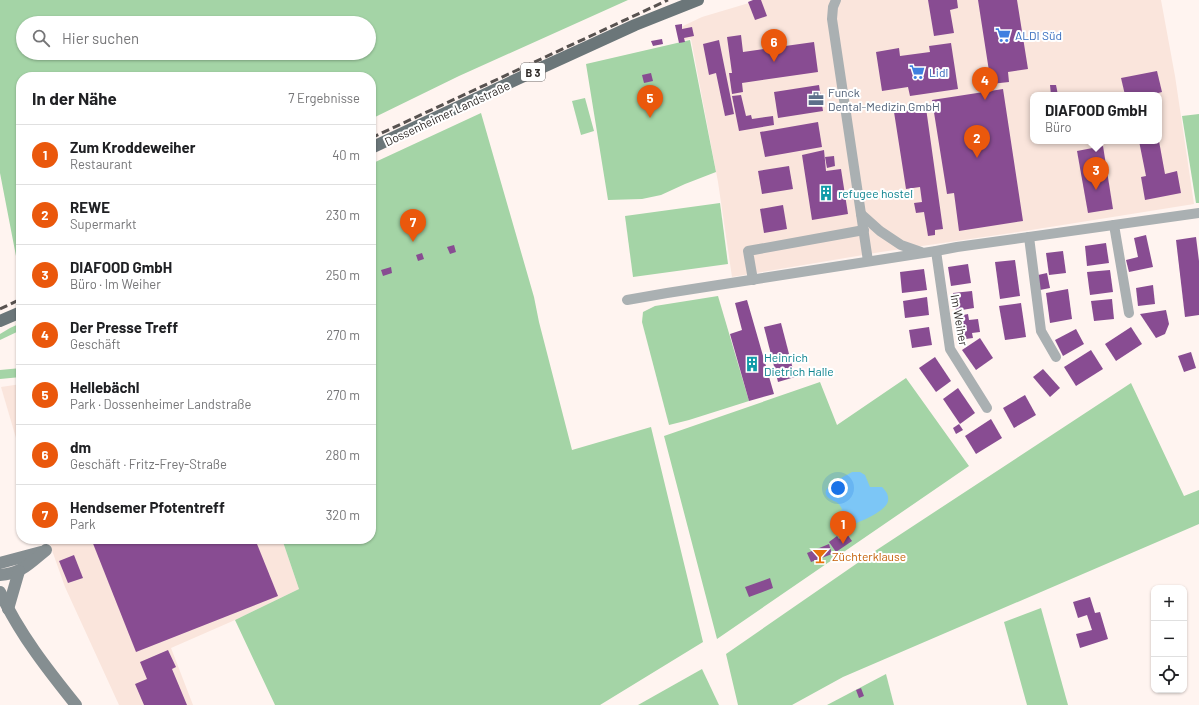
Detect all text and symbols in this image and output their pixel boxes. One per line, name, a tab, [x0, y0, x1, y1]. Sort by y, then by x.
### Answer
search box	[16, 16, 376, 60]
supermarket icon: ALDI Süd	[994, 26, 1012, 44]
icon: search	[30, 27, 52, 49]
place label: ALDI Süd	[1015, 28, 1062, 42]
text: Hier suchen	[62, 29, 139, 47]
pin: 6	[761, 29, 787, 62]
road number: B 3	[521, 63, 545, 81]
supermarket icon: Lidl	[908, 63, 926, 81]
place label: Lidl	[929, 65, 948, 79]
pin: 4	[972, 67, 998, 100]
street label: Dossenheimer Landstraße	[382, 78, 512, 148]
pin: 5	[637, 85, 663, 118]
place label: Funck Dental-Medizin GmbH	[828, 85, 940, 113]
text: In der Nähe	[32, 88, 117, 108]
text: 7 Ergebnisse	[288, 90, 360, 106]
office icon: Funck Dental-Medizin GmbH	[807, 90, 825, 108]
popup	[1030, 92, 1162, 144]
text: DIAFOOD GmbH	[1045, 101, 1147, 119]
text: Büro	[1045, 119, 1072, 135]
pin: 2	[964, 125, 990, 158]
text: Zum Kroddeweiher	[70, 138, 195, 156]
text: 1	[43, 147, 47, 163]
text: 40 m	[332, 147, 360, 163]
text: Restaurant	[70, 156, 132, 172]
pin: 3	[1083, 157, 1109, 190]
building icon: refugee hostel	[817, 184, 835, 202]
place label: refugee hostel	[838, 186, 913, 200]
text: REWE	[70, 198, 110, 216]
text: 2	[41, 207, 49, 223]
text: 230 m	[326, 207, 360, 223]
pin: 7	[400, 209, 426, 242]
text: Supermarkt	[70, 216, 137, 232]
text: DIAFOOD GmbH	[70, 258, 172, 276]
text: 3	[41, 267, 49, 283]
text: 250 m	[326, 267, 360, 283]
text: Büro · Im Weiher	[70, 276, 161, 292]
street label: Im Weiher	[949, 293, 972, 347]
text: Der Presse Treff	[70, 318, 178, 336]
text: 4	[41, 327, 49, 343]
text: 270 m	[326, 327, 360, 343]
text: Geschäft	[70, 336, 121, 352]
place label: Heinrich Dietrich Halle	[764, 350, 834, 378]
building icon: Heinrich Dietrich Halle	[743, 355, 761, 373]
text: Hellebächl	[70, 378, 139, 396]
text: 5	[41, 387, 49, 403]
text: 270 m	[326, 387, 360, 403]
text: Park · Dossenheimer Landstraße	[70, 396, 251, 412]
text: dm	[70, 438, 91, 456]
text: 6	[42, 447, 48, 463]
text: 280 m	[326, 447, 360, 463]
text: Geschäft · Fritz-Frey-Straße	[70, 456, 227, 472]
your location	[828, 478, 848, 498]
text: Hendsemer Pfotentreff	[70, 498, 225, 516]
text: 7	[42, 507, 48, 523]
text: 320 m	[326, 507, 360, 523]
pin: 1	[830, 511, 856, 544]
text: Park	[70, 516, 96, 532]
bar icon: Züchterklause	[811, 547, 829, 565]
place label: Züchterklause	[832, 549, 906, 563]
map controls	[1151, 585, 1187, 693]
button: +	[1151, 585, 1187, 621]
button: −	[1151, 621, 1187, 657]
button: locate	[1151, 657, 1187, 693]

